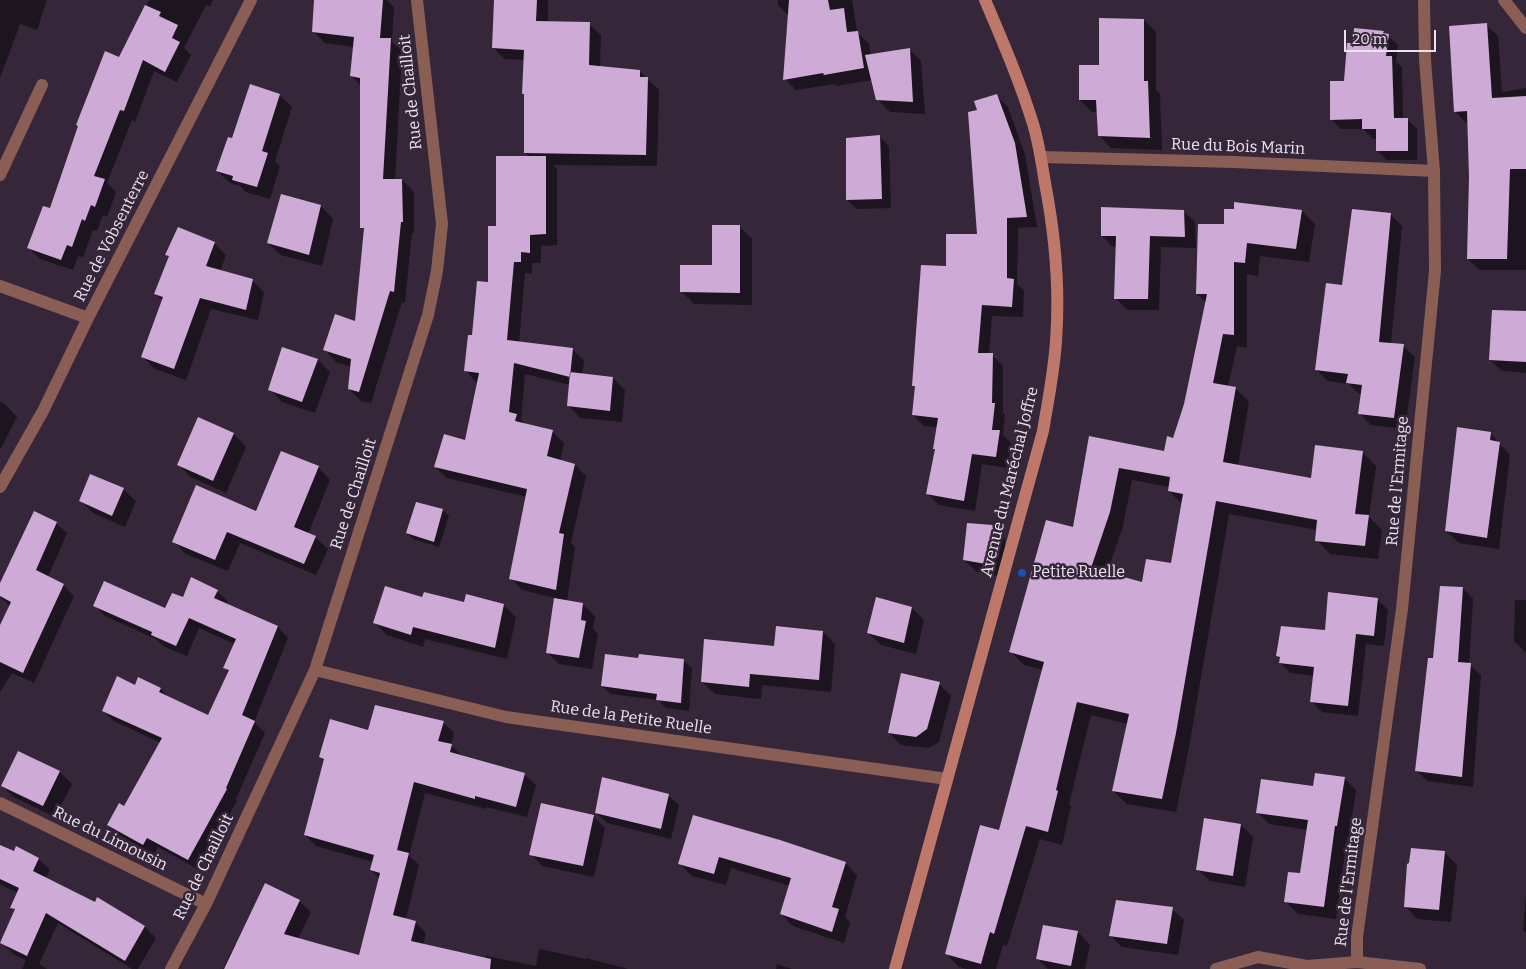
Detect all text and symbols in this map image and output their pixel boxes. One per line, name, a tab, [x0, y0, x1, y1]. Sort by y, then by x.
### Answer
scale bar	[1346, 20, 1438, 52]
text: 20 m	[1352, 30, 1387, 48]
street label: Rue de Chailloit	[395, 33, 427, 151]
street label: Rue du Bois Marin	[1171, 135, 1305, 159]
street label: Rue de Vobsenterre	[71, 167, 153, 305]
street label: Avenue du Maréchal Joffre	[977, 385, 1043, 579]
street label: Rue de l'Ermitage	[1383, 415, 1413, 547]
street label: Rue de Chailloit	[327, 436, 381, 552]
place label: Petite Ruelle	[1032, 563, 1125, 583]
marker: Petite Ruelle	[1016, 567, 1028, 579]
street label: Rue de la Petite Ruelle	[549, 697, 713, 739]
street label: Rue du Limousin	[50, 803, 170, 875]
street label: Rue de Chailloit	[170, 811, 238, 923]
street label: Rue de l'Ermitage	[1332, 816, 1366, 948]

